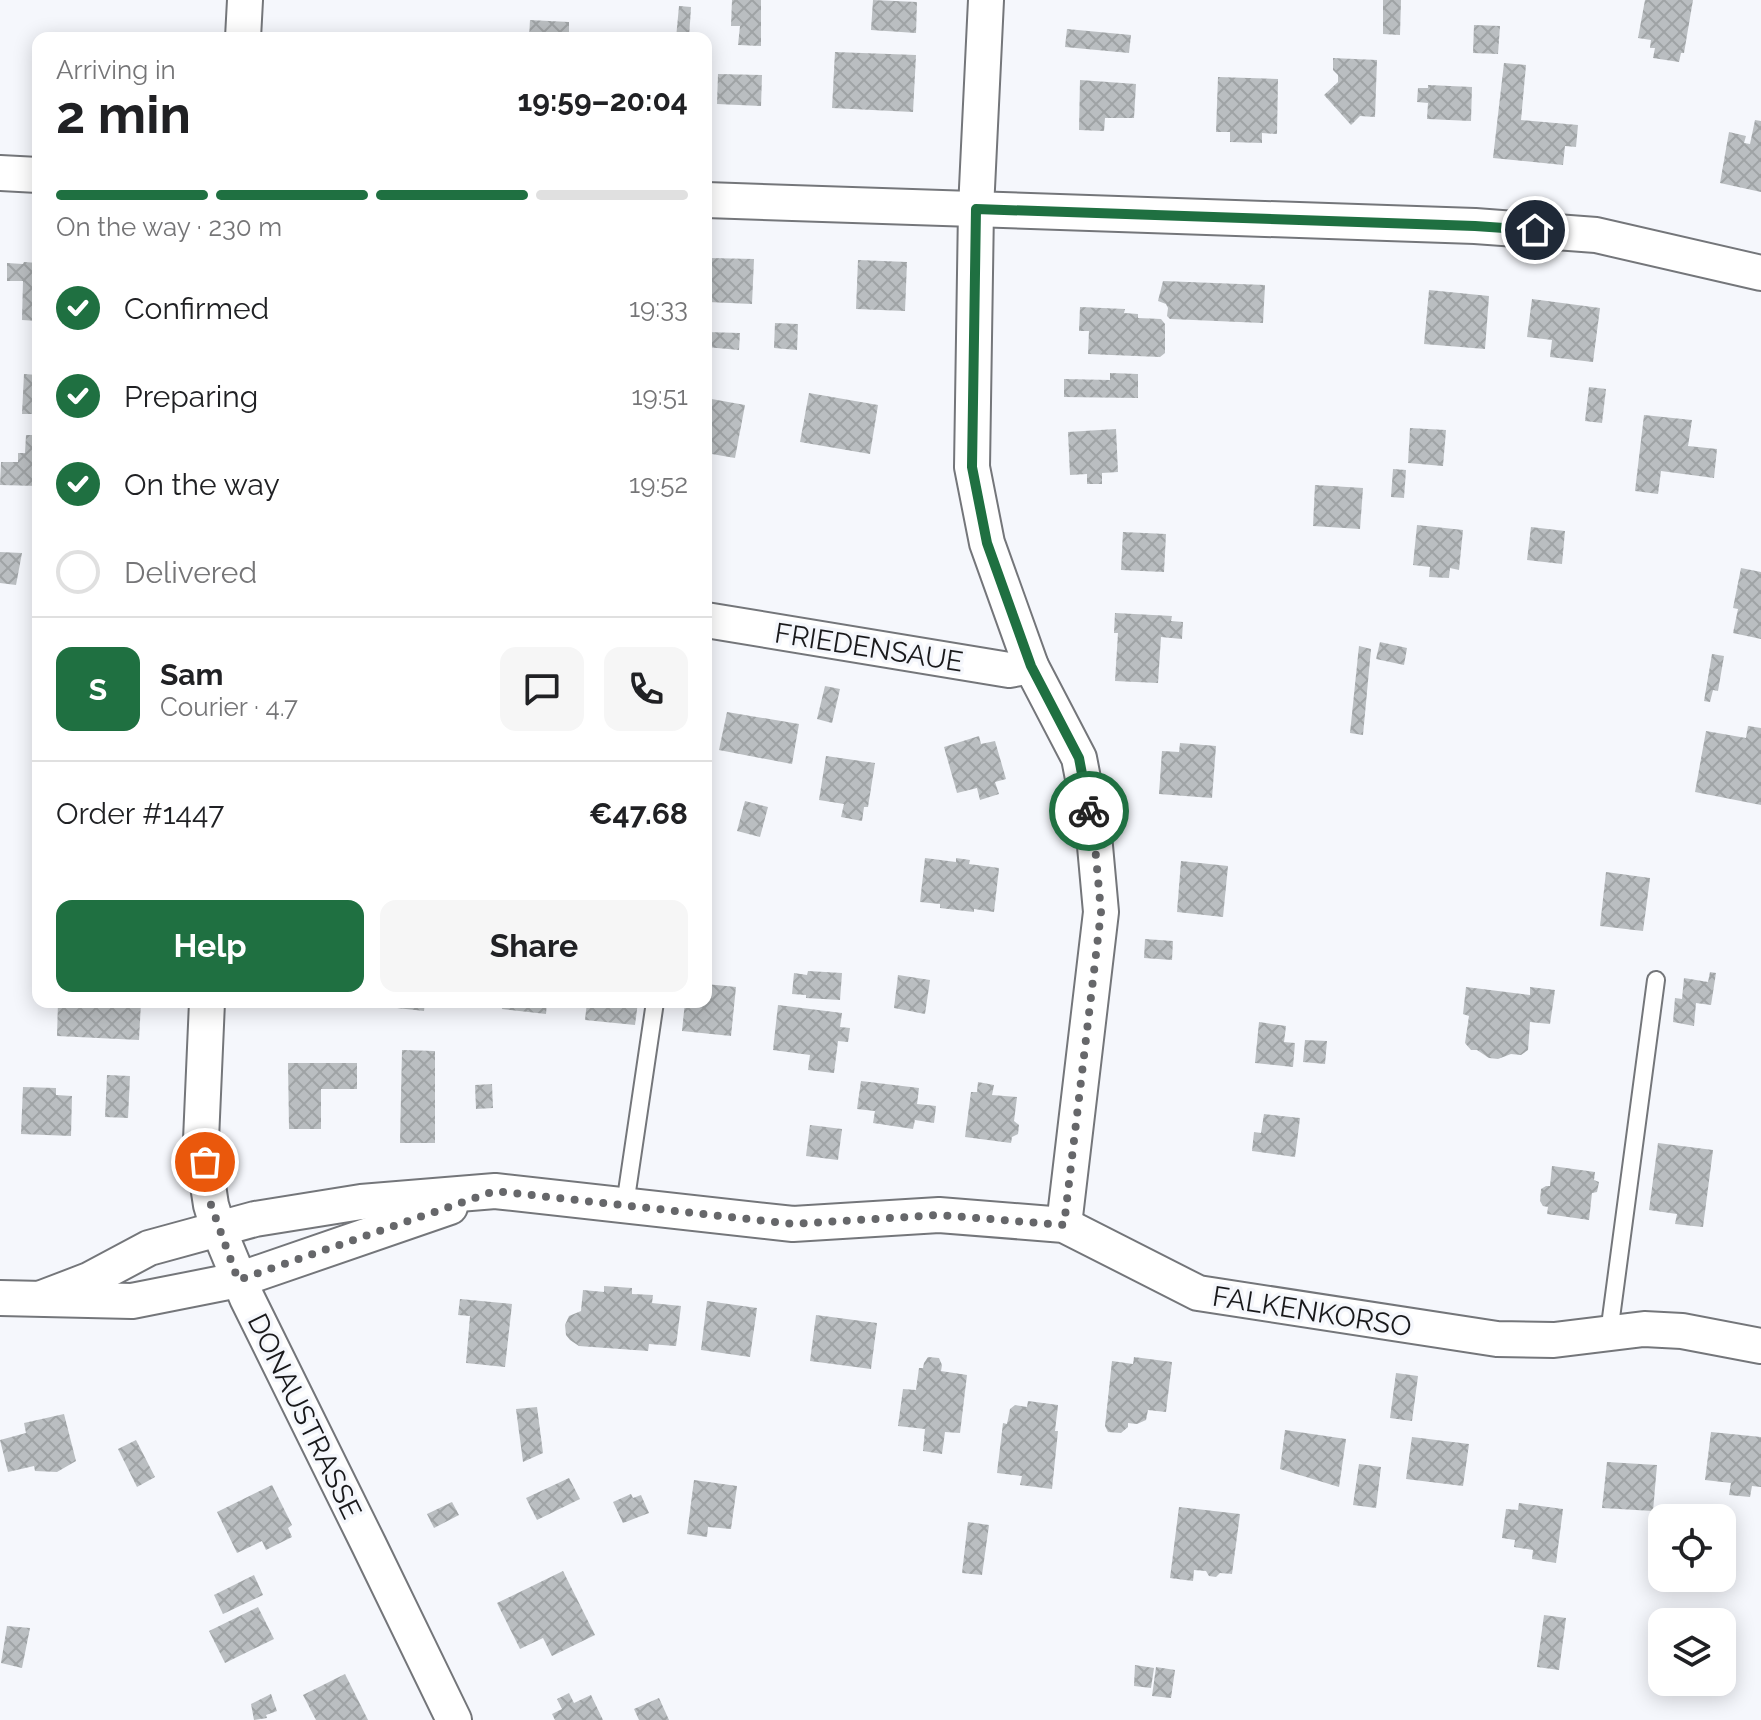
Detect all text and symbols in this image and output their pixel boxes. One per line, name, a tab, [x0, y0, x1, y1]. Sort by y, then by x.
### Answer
text: Arriving in	[56, 55, 176, 85]
text: 19:59–20:04	[517, 83, 688, 118]
text: 2 min	[56, 84, 191, 145]
pin	[1501, 196, 1569, 264]
icon: home	[1513, 208, 1557, 252]
text: On the way · 230 m	[56, 212, 282, 242]
icon: check	[56, 286, 100, 330]
text: Confirmed	[124, 291, 269, 326]
text: 19:33	[629, 293, 688, 323]
icon: check	[56, 374, 100, 418]
text: Preparing	[124, 379, 258, 414]
text: 19:51	[631, 381, 688, 411]
icon: check	[56, 462, 100, 506]
text: On the way	[124, 467, 280, 502]
text: 19:52	[629, 469, 688, 499]
text: Delivered	[124, 555, 257, 590]
street label: FRIEDENSAUE	[772, 616, 966, 679]
button: chat	[500, 647, 584, 731]
button: phone	[604, 647, 688, 731]
text: Sam	[160, 657, 223, 692]
text: S	[89, 672, 107, 707]
text: Courier · 4.7	[160, 692, 298, 722]
courier	[1049, 771, 1129, 851]
icon: bike	[1067, 789, 1111, 833]
text: Order #1447	[56, 796, 224, 831]
text: €47.68	[589, 796, 688, 831]
button: Help	[56, 900, 364, 992]
button: Share	[380, 900, 688, 992]
pin	[171, 1128, 239, 1196]
icon: bag	[183, 1140, 227, 1184]
street label: FALKENKORSO	[1210, 1279, 1414, 1344]
street label: DONAUSTRASSE	[241, 1308, 368, 1524]
map controls	[1648, 1504, 1736, 1696]
button: locate	[1648, 1504, 1736, 1592]
button: layers	[1648, 1608, 1736, 1696]

